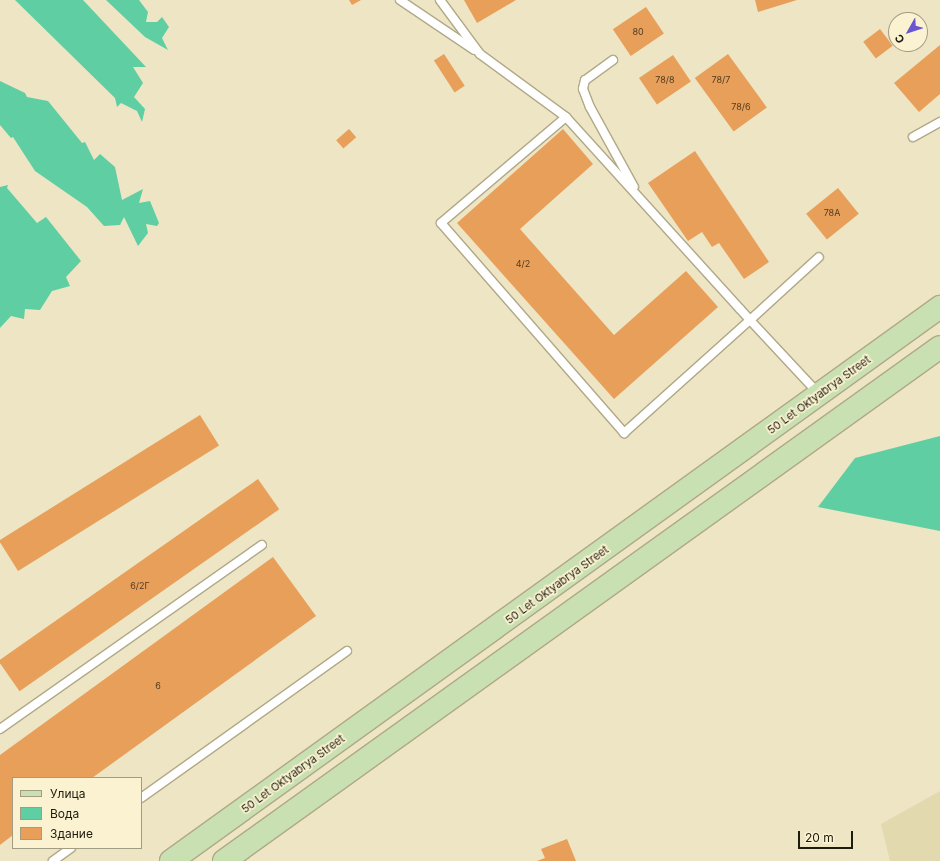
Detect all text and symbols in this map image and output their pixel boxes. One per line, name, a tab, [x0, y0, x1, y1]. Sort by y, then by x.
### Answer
north arrow	[888, 12, 928, 52]
house number: 80	[632, 27, 644, 37]
text: С	[891, 31, 907, 46]
house number: 78/8	[655, 75, 675, 85]
house number: 78/7	[712, 75, 730, 85]
house number: 78/6	[731, 102, 751, 112]
house number: 78А	[824, 208, 840, 218]
house number: 4/2	[516, 259, 530, 269]
street label: 50 Let Oktyabrya Street	[765, 353, 873, 437]
street label: 50 Let Oktyabrya Street	[503, 543, 611, 627]
house number: 6/2Г	[130, 581, 150, 591]
house number: 6	[155, 681, 161, 691]
street label: 50 Let Oktyabrya Street	[239, 732, 347, 816]
legend	[12, 777, 142, 849]
text: Улица	[50, 786, 85, 801]
text: Вода	[50, 806, 79, 821]
scale bar	[800, 823, 855, 849]
text: Здание	[50, 826, 93, 841]
text: 20 m	[805, 830, 834, 845]

